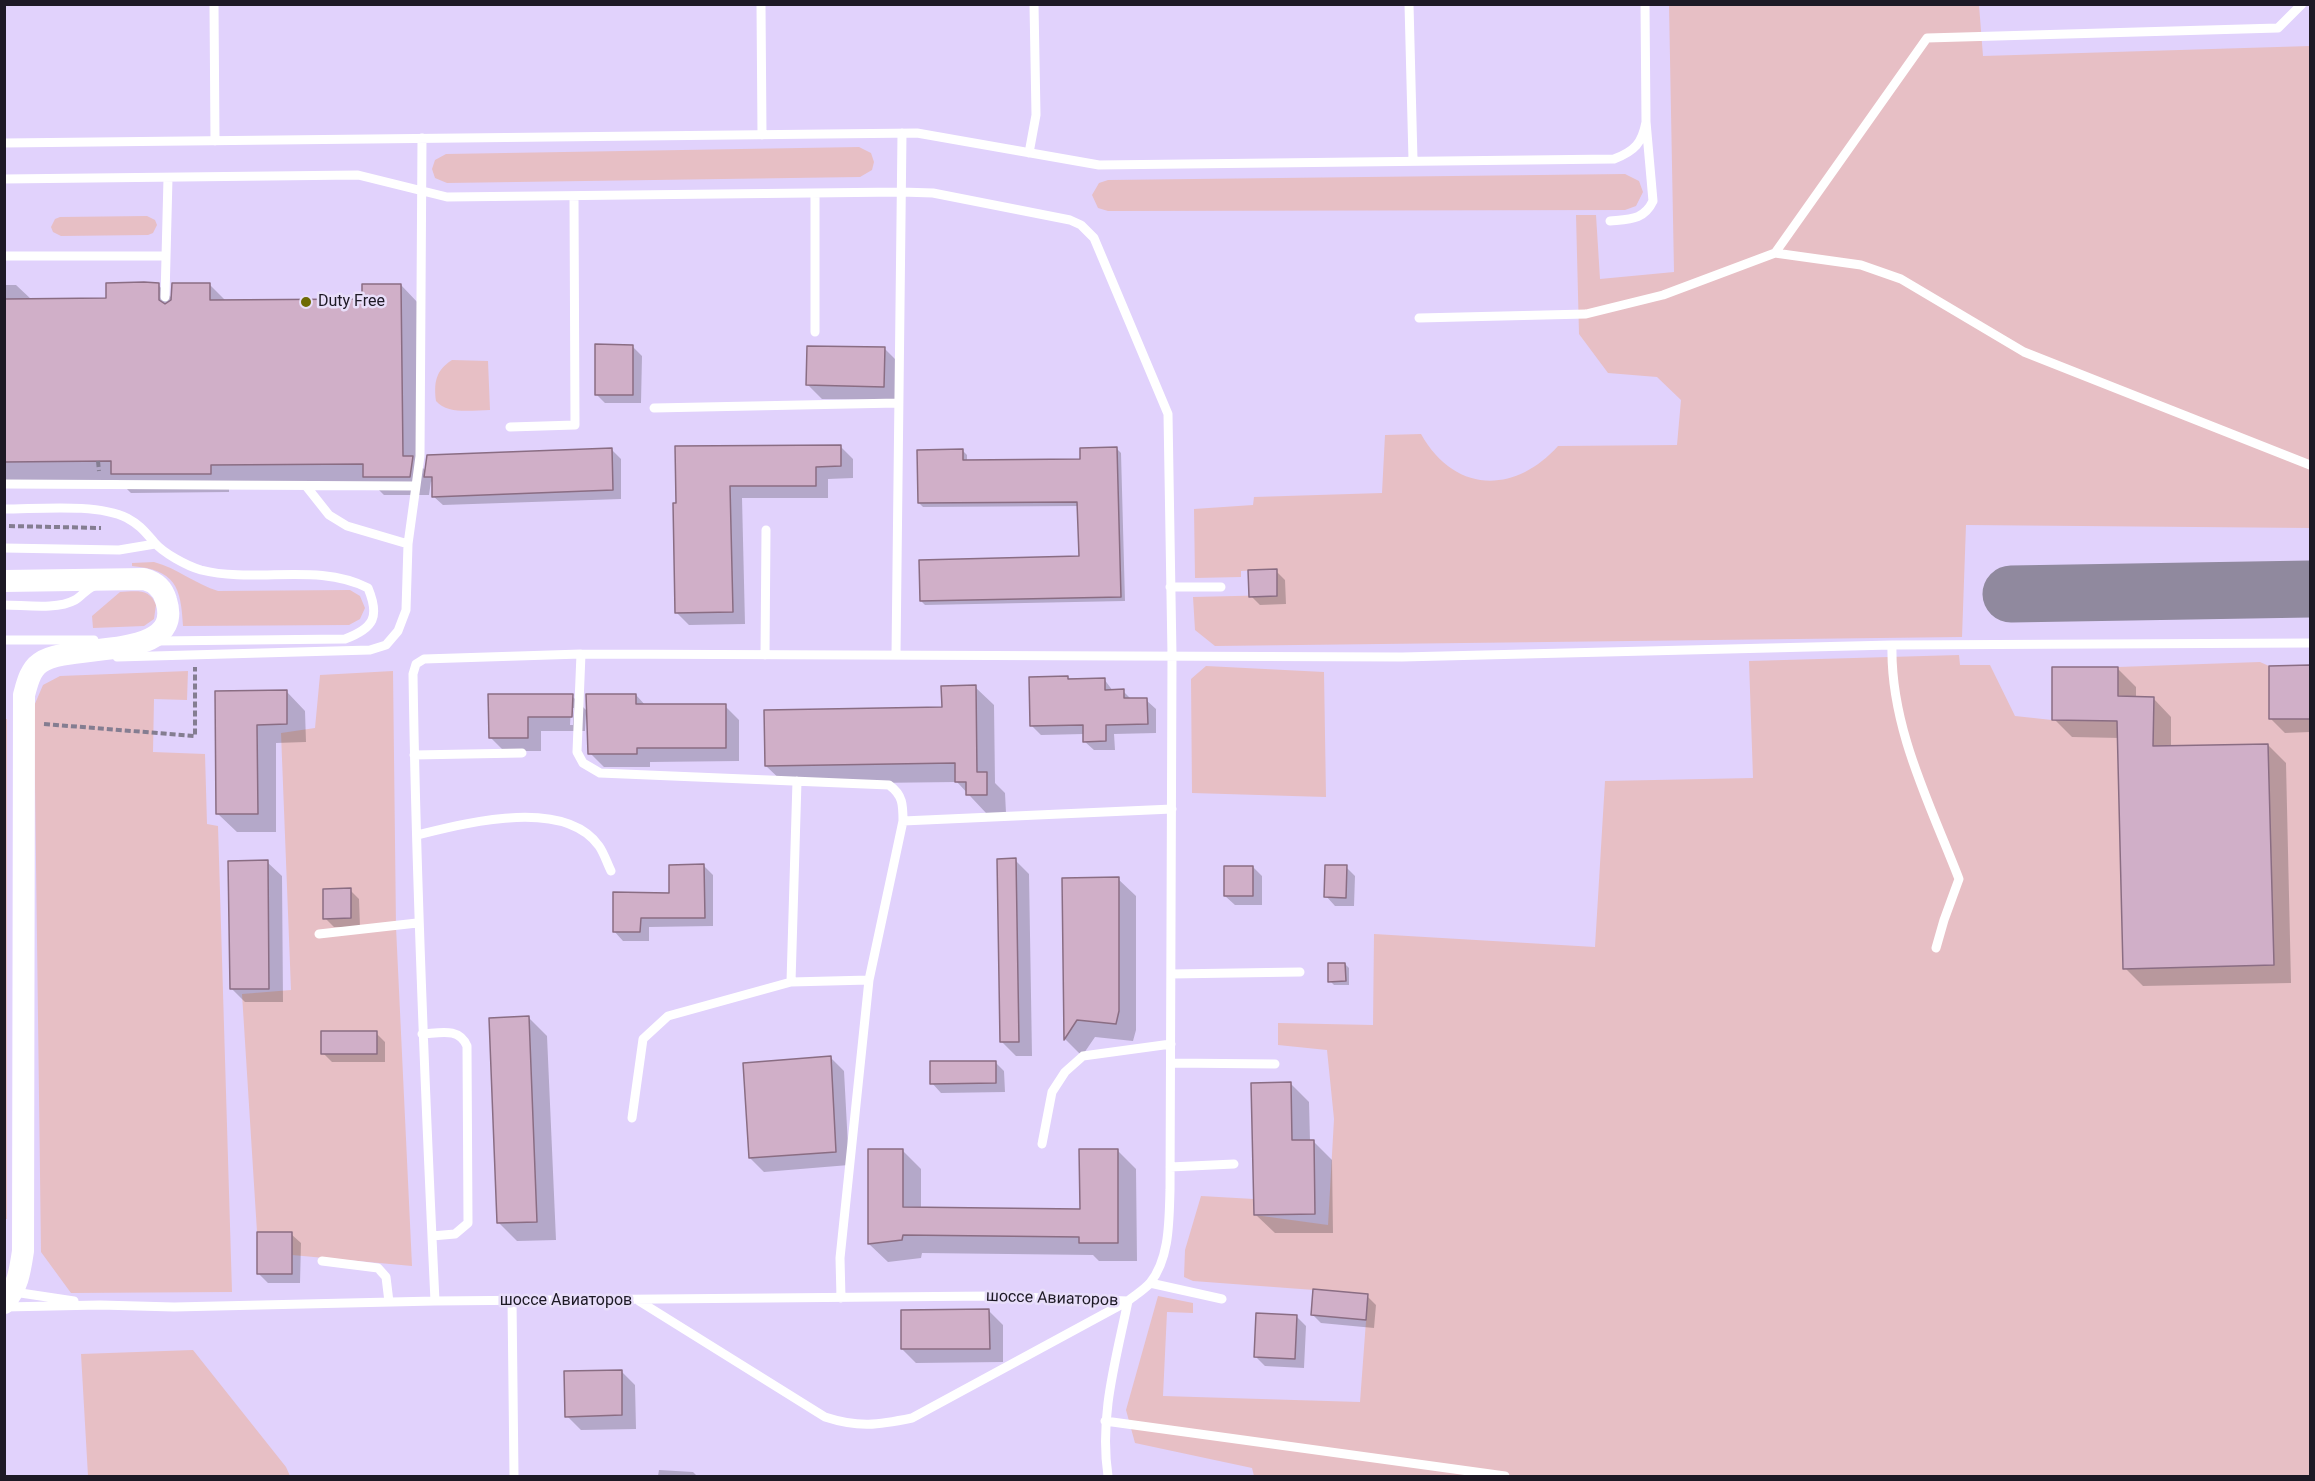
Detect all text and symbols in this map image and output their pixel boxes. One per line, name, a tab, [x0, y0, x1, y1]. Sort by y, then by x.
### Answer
place label: Duty Free	[318, 292, 385, 312]
marker: Duty Free	[299, 295, 313, 309]
street label: шоссе Авиаторов	[985, 1287, 1119, 1311]
street label: шоссе Авиаторов	[500, 1291, 632, 1311]

